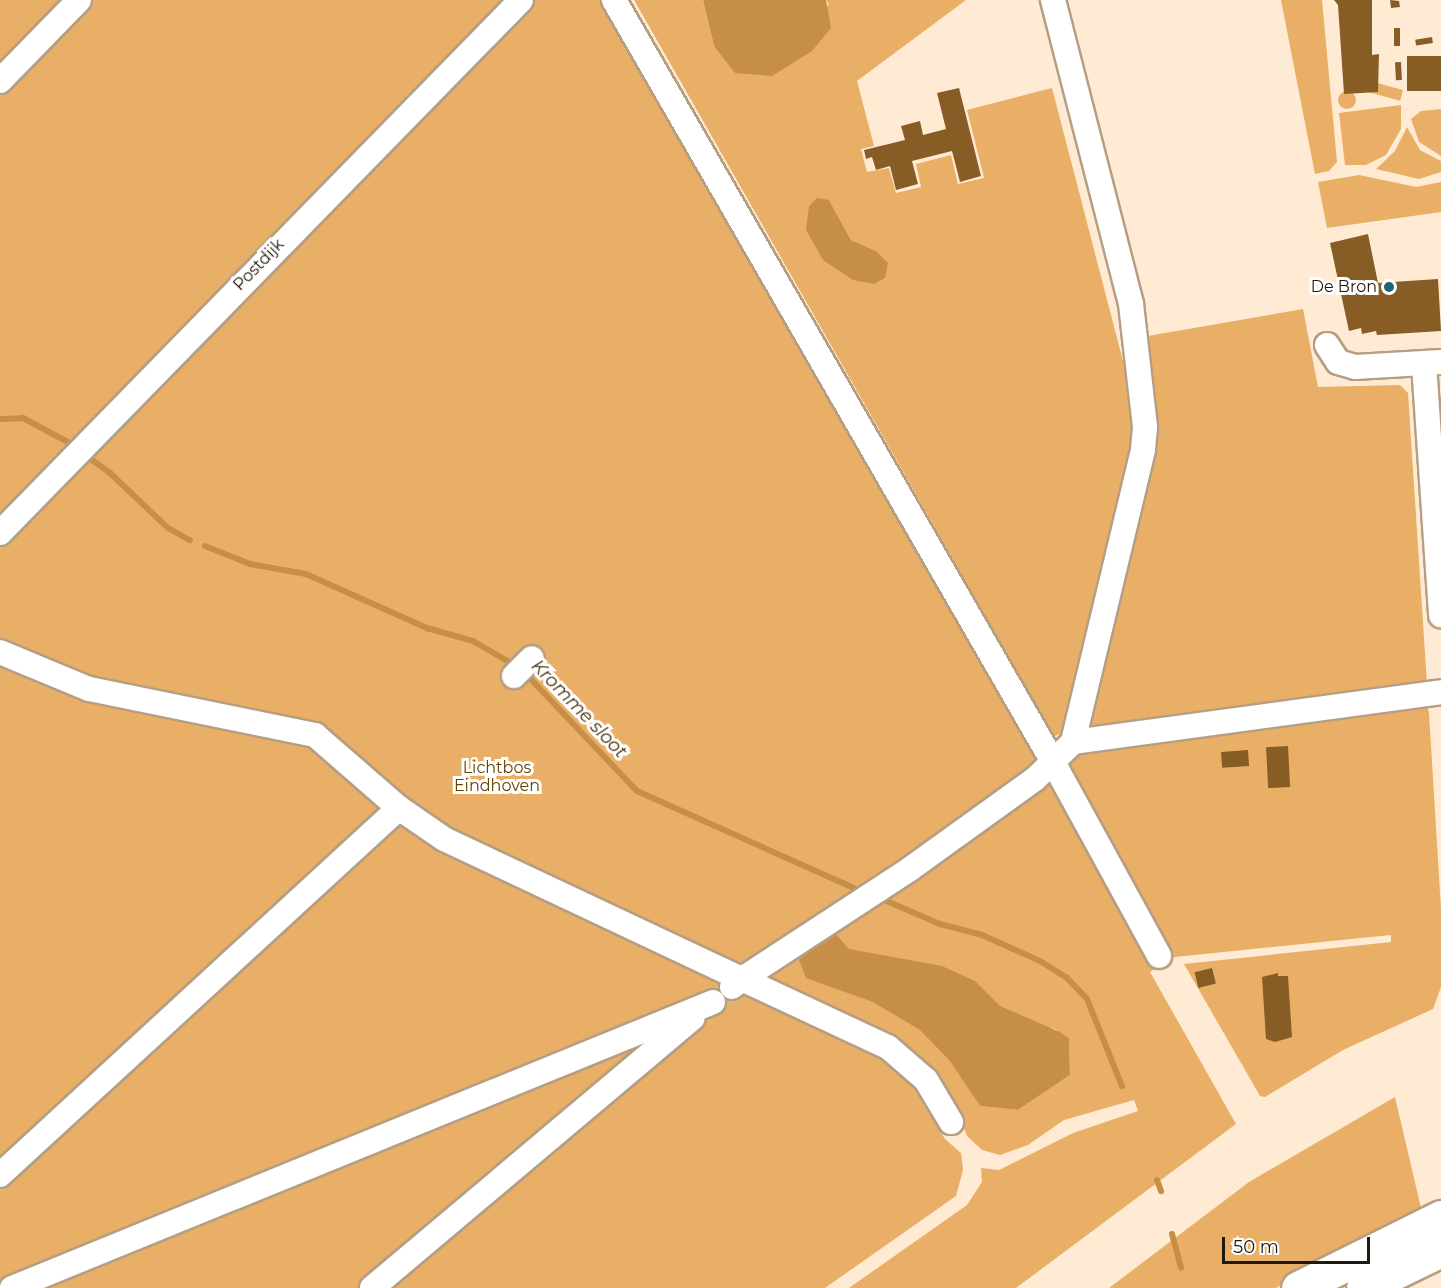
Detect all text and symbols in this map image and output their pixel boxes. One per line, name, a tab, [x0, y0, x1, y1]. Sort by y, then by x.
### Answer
street label: Postdijk	[230, 235, 288, 295]
place label: De Bron	[1311, 277, 1377, 297]
marker: De Bron	[1382, 280, 1396, 294]
water label: Kromme sloot	[527, 655, 631, 763]
park label: Lichtbos Eindhoven	[454, 758, 540, 796]
scale bar	[1225, 1225, 1374, 1263]
text: 50 m	[1233, 1236, 1279, 1258]

